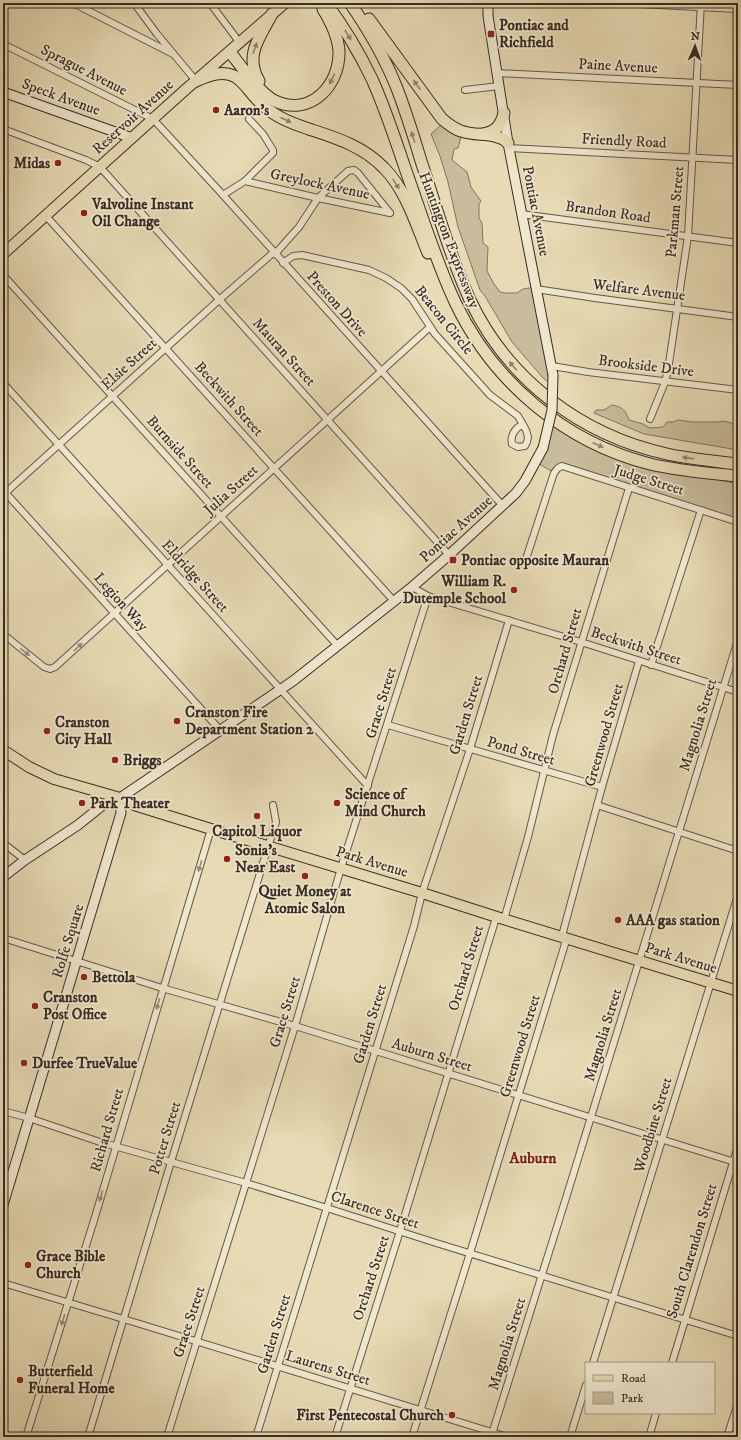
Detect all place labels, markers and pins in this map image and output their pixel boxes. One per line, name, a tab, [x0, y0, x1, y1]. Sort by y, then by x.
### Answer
place label: Pontiac and Richfield	[499, 16, 569, 52]
marker: Pontiac and Richfield	[486, 29, 496, 39]
place label: Aaron's	[223, 101, 269, 120]
marker: Aaron's	[211, 105, 221, 115]
place label: Midas	[14, 154, 50, 173]
marker: Midas	[53, 158, 63, 168]
place label: Valvoline Instant Oil Change	[91, 195, 194, 231]
marker: Valvoline Instant Oil Change	[79, 208, 89, 218]
place label: Pontiac opposite Mauran	[461, 551, 609, 570]
marker: Pontiac opposite Mauran	[448, 555, 458, 565]
place label: William R. Dutemple School	[403, 572, 506, 608]
marker: William R. Dutemple School	[509, 585, 519, 595]
place label: Cranston Fire Department Station 2	[185, 703, 314, 739]
place label: Cranston City Hall	[55, 713, 112, 749]
marker: Cranston Fire Department Station 2	[172, 716, 182, 726]
marker: Cranston City Hall	[42, 726, 52, 736]
place label: Briggs	[123, 751, 161, 770]
marker: Briggs	[110, 755, 120, 765]
place label: Science of Mind Church	[345, 785, 426, 821]
place label: Park Theater	[90, 794, 170, 813]
marker: Park Theater	[77, 798, 87, 808]
marker: Science of Mind Church	[332, 798, 342, 808]
marker: Capitol Liquor	[252, 811, 262, 821]
place label: Capitol Liquor	[212, 822, 302, 842]
place label: Sonia's Near East	[235, 841, 295, 877]
marker: Sonia's Near East	[222, 854, 232, 864]
marker: Quiet Money at Atomic Salon	[300, 871, 310, 881]
place label: Quiet Money at Atomic Salon	[259, 882, 352, 918]
place label: AAA gas station	[625, 911, 720, 930]
marker: AAA gas station	[613, 915, 623, 925]
place label: Bettola	[92, 968, 136, 987]
marker: Bettola	[79, 972, 89, 982]
place label: Cranston Post Office	[43, 988, 108, 1024]
marker: Cranston Post Office	[30, 1001, 40, 1011]
place label: Durfee TrueValue	[32, 1054, 138, 1073]
marker: Durfee TrueValue	[19, 1058, 29, 1068]
place label: Grace Bible Church	[36, 1247, 106, 1283]
marker: Grace Bible Church	[23, 1260, 33, 1270]
place label: Butterfield Funeral Home	[28, 1362, 116, 1398]
marker: Butterfield Funeral Home	[15, 1375, 25, 1385]
place label: First Pentecostal Church	[296, 1406, 444, 1425]
marker: First Pentecostal Church	[447, 1410, 457, 1420]

